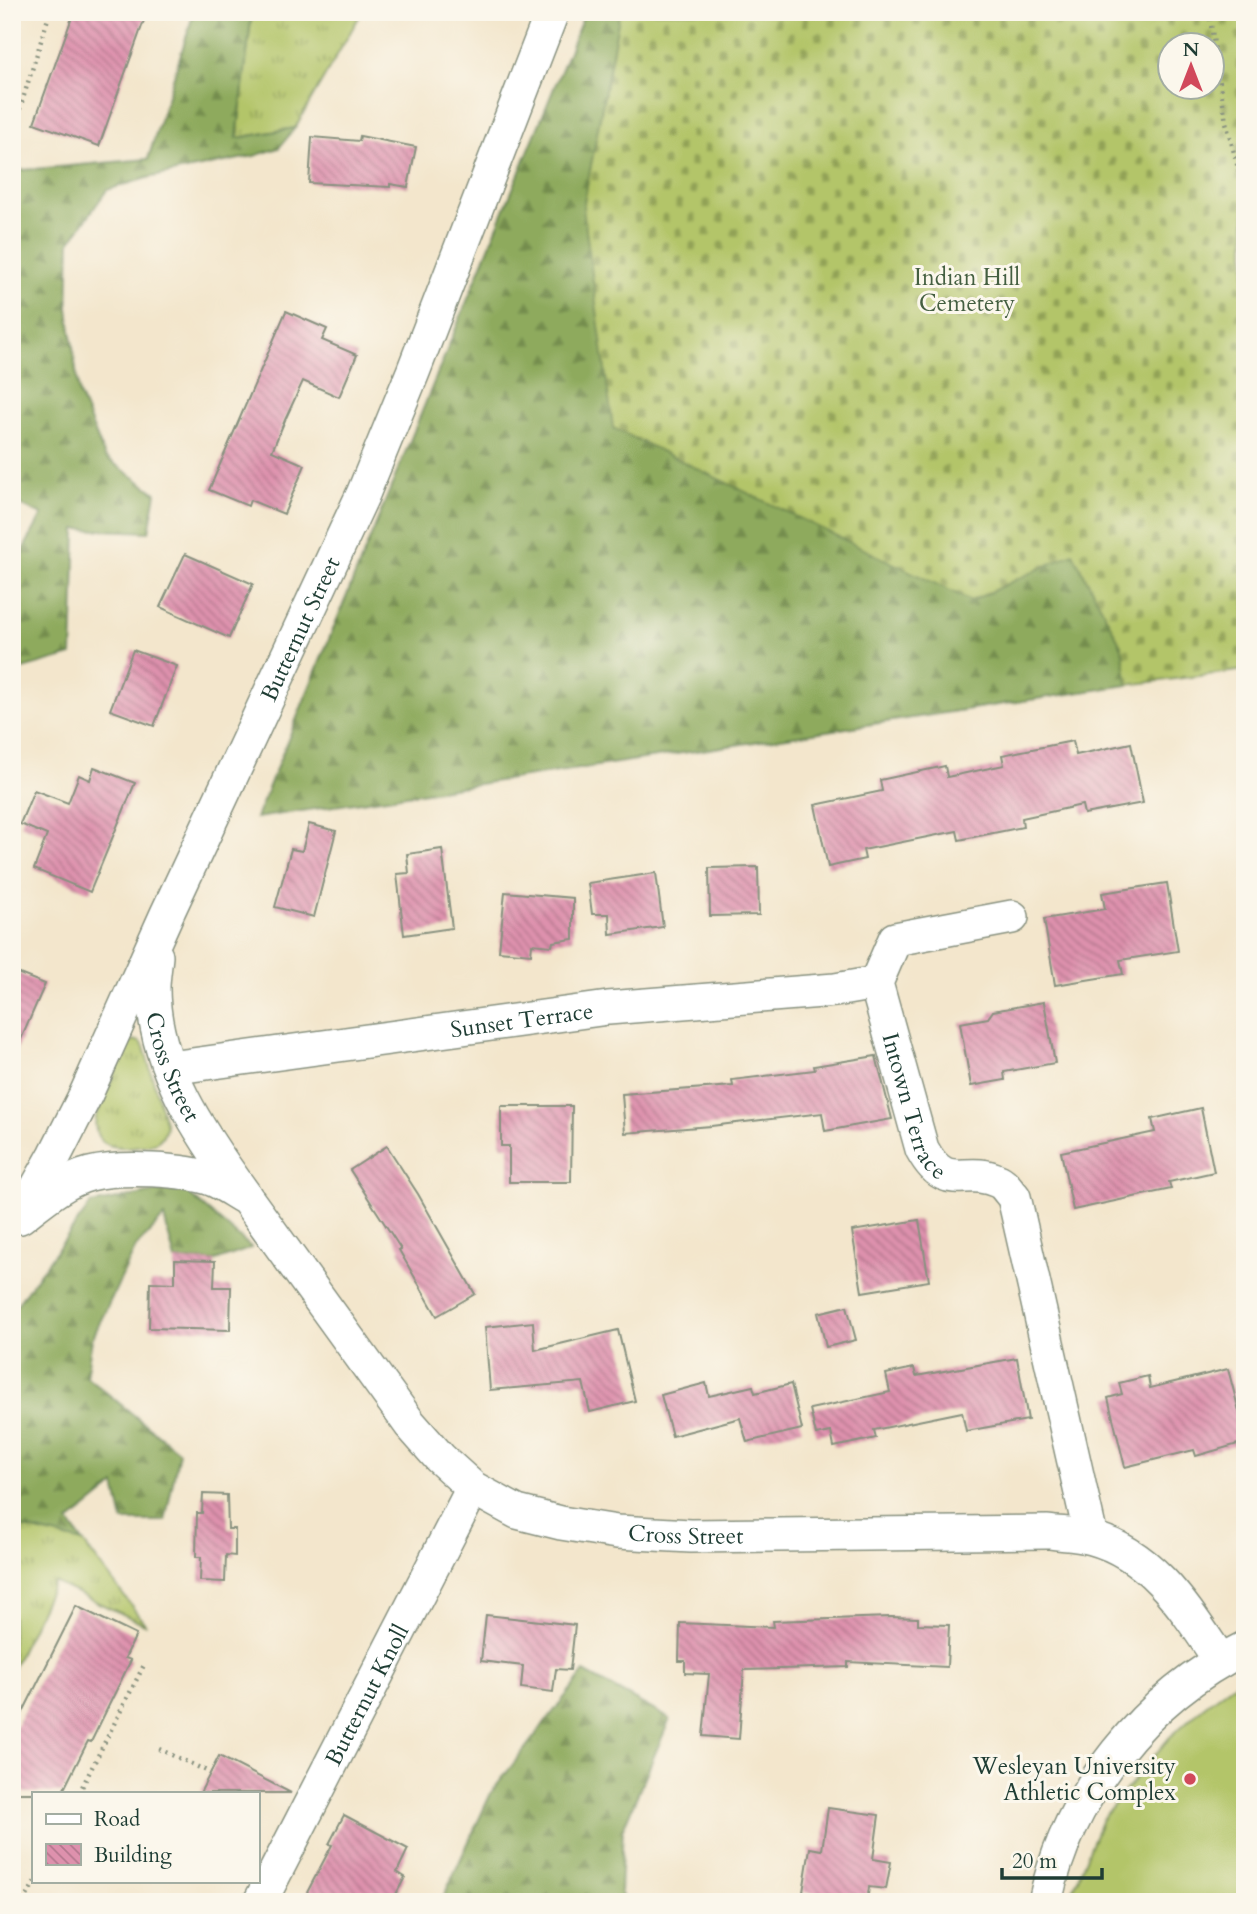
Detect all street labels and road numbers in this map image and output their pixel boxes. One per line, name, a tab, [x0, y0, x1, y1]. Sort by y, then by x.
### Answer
street label: Butternut Street	[253, 552, 348, 706]
street label: Sunset Terrace	[448, 995, 595, 1045]
street label: Cross Street	[139, 1010, 207, 1128]
street label: Intown Terrace	[875, 1029, 952, 1187]
street label: Cross Street	[627, 1518, 744, 1552]
street label: Butternut Knoll	[318, 1619, 416, 1771]

